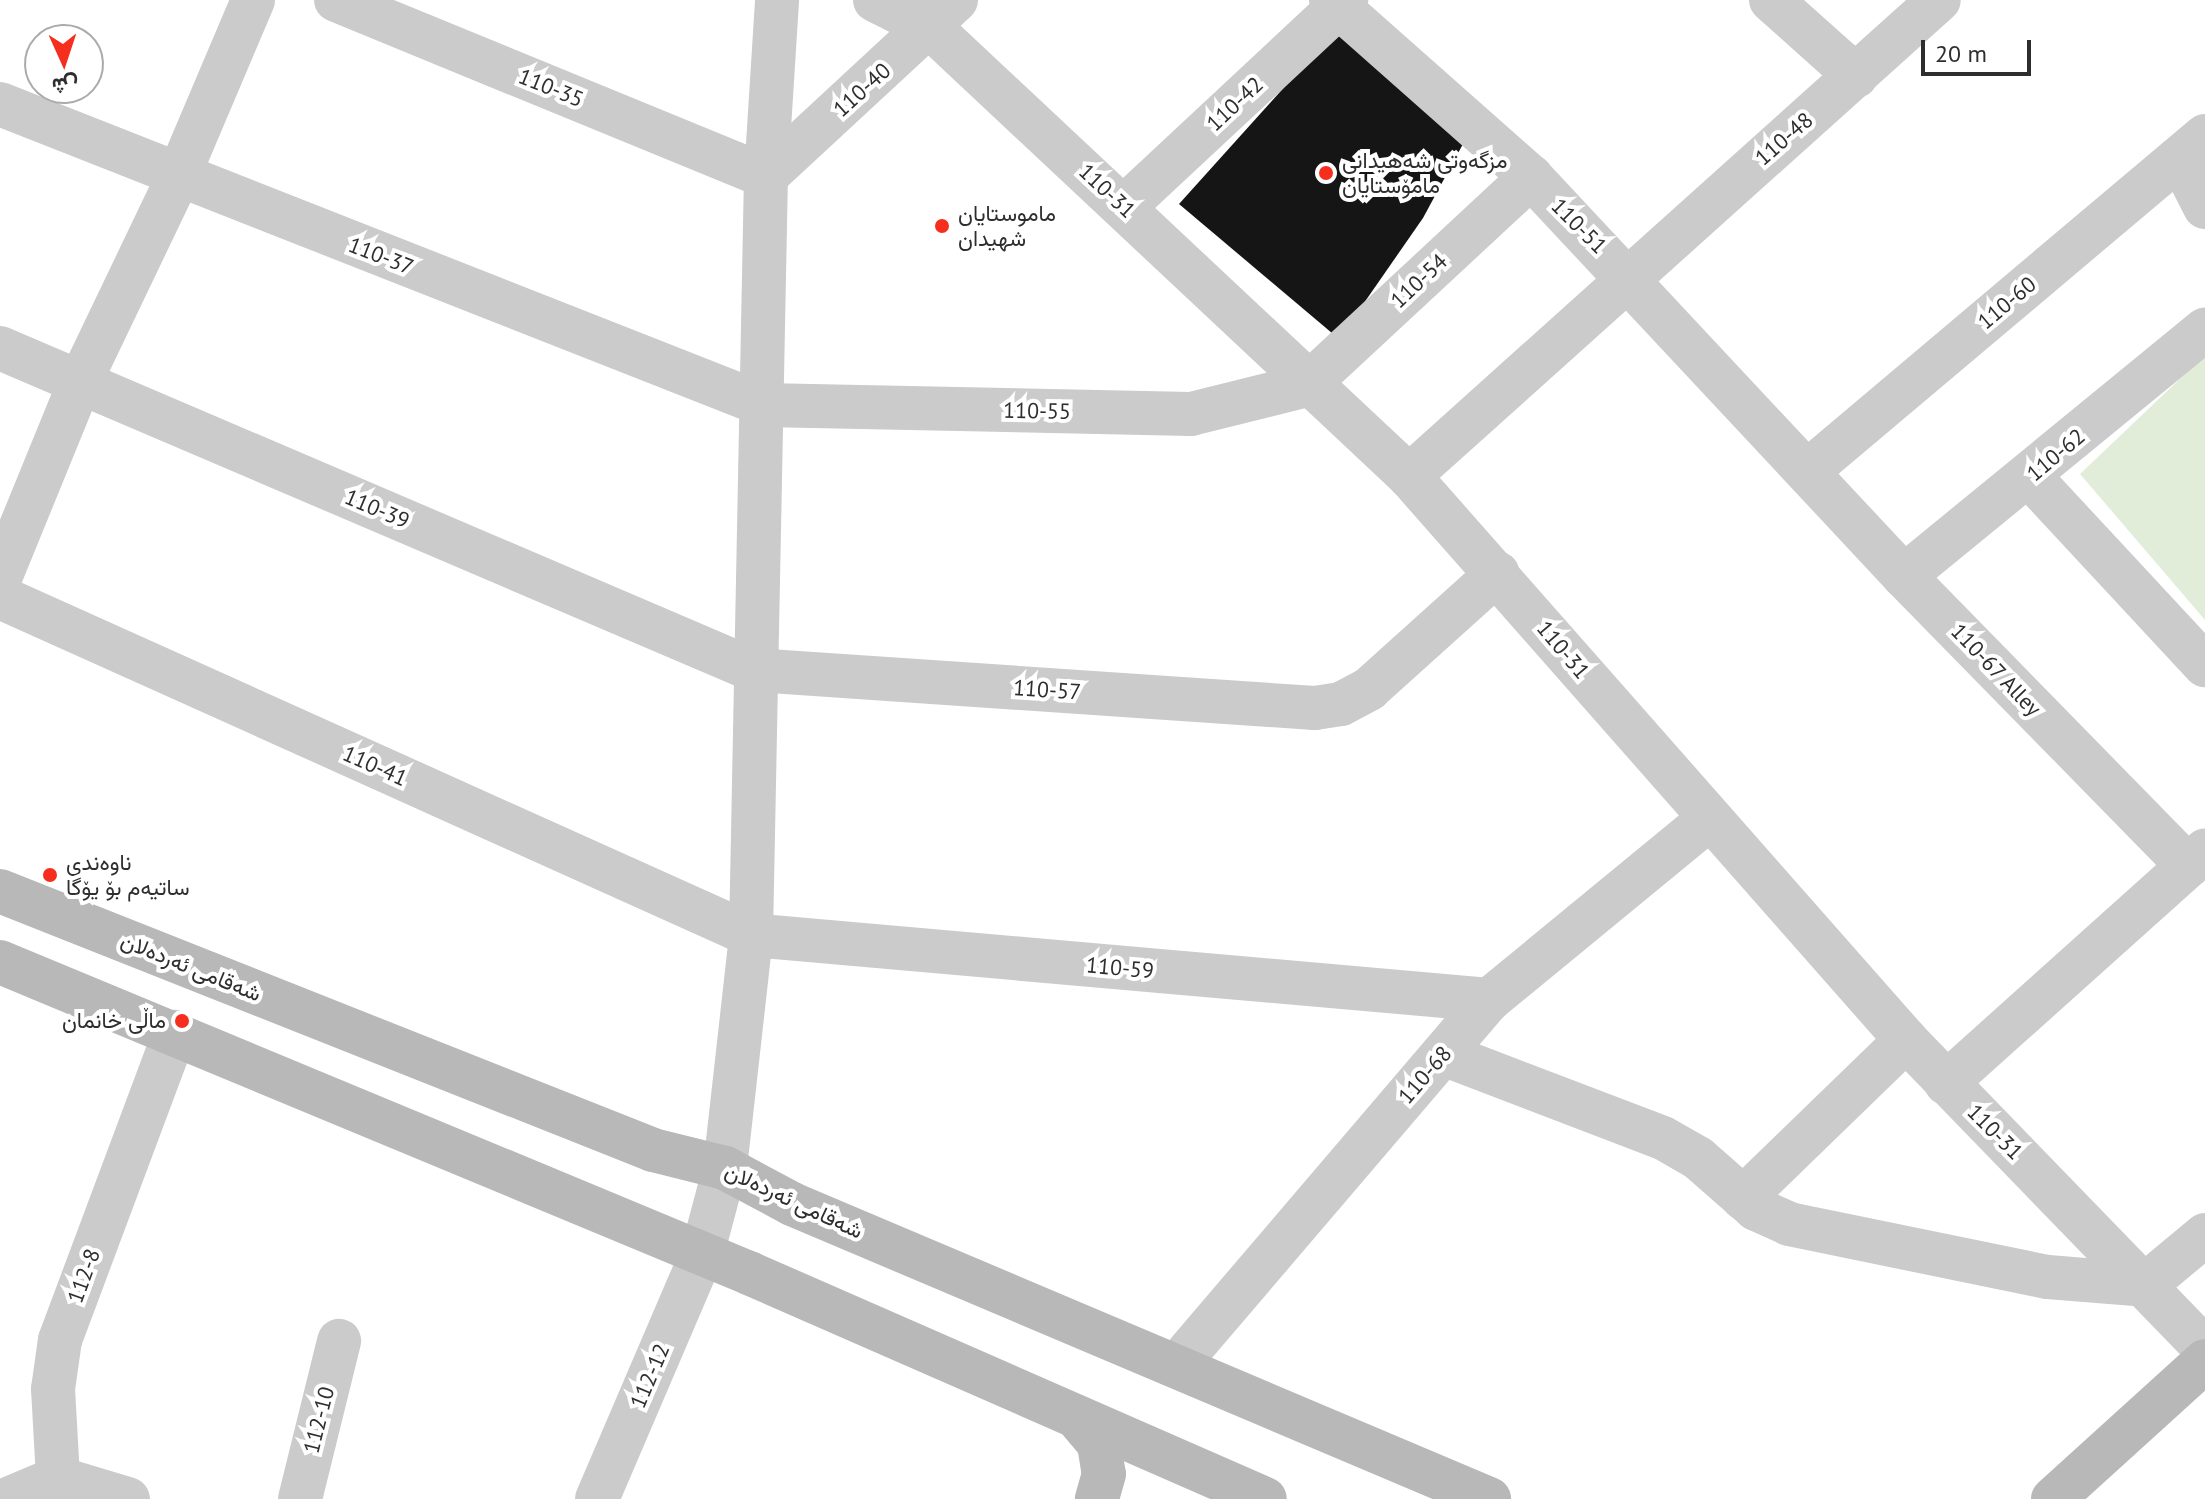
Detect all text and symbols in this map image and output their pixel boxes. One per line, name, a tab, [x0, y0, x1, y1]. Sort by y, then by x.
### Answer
north arrow	[24, 24, 104, 104]
scale bar	[1925, 24, 2035, 74]
text: 20 m	[1935, 38, 1987, 69]
street label: 110-40	[828, 57, 896, 123]
street label: 110-35	[515, 63, 587, 113]
text: ش	[51, 71, 79, 101]
street label: 110-42	[1201, 71, 1269, 137]
street label: 110-48	[1750, 107, 1818, 171]
place label: مزگەوتی شەهیدانی مامۆستایان	[1342, 147, 1507, 198]
street label: 110-31	[1073, 158, 1141, 224]
marker: مزگەوتی شەهیدانی مامۆستایان	[1317, 164, 1335, 182]
street label: 110-51	[1546, 193, 1612, 259]
place label: ماموستايان شهيدان	[958, 200, 1056, 252]
marker: ماموستايان شهيدان	[933, 217, 951, 235]
street label: 110-37	[345, 232, 417, 280]
street label: 110-54	[1385, 248, 1453, 314]
street label: 110-60	[1973, 271, 2041, 335]
street label: 110-55	[1003, 397, 1071, 425]
street label: 110-62	[2022, 423, 2090, 487]
street label: 110-39	[341, 484, 413, 534]
street label: 110-31	[1531, 616, 1595, 684]
street label: 110-67 Alley	[1945, 618, 2047, 722]
street label: 110-57	[1012, 674, 1082, 706]
street label: 110-41	[339, 740, 411, 792]
place label: ناوەندی ساتیەم بۆ یۆگا	[66, 849, 190, 900]
marker: ناوەندی ساتیەم بۆ یۆگا	[41, 866, 59, 884]
street label: شەقامی ئەردەلان	[117, 927, 265, 1007]
street label: 110-59	[1085, 952, 1155, 984]
place label: ماڵی خانمان	[62, 1008, 166, 1034]
marker: ماڵی خانمان	[173, 1012, 191, 1030]
street label: 110-68	[1393, 1041, 1457, 1109]
street label: 110-31	[1962, 1099, 2028, 1165]
street label: شەقامی ئەردەلان	[721, 1158, 867, 1244]
street label: 112-8	[62, 1245, 106, 1307]
street label: 112-12	[625, 1340, 675, 1412]
street label: 112-10	[298, 1384, 340, 1456]

